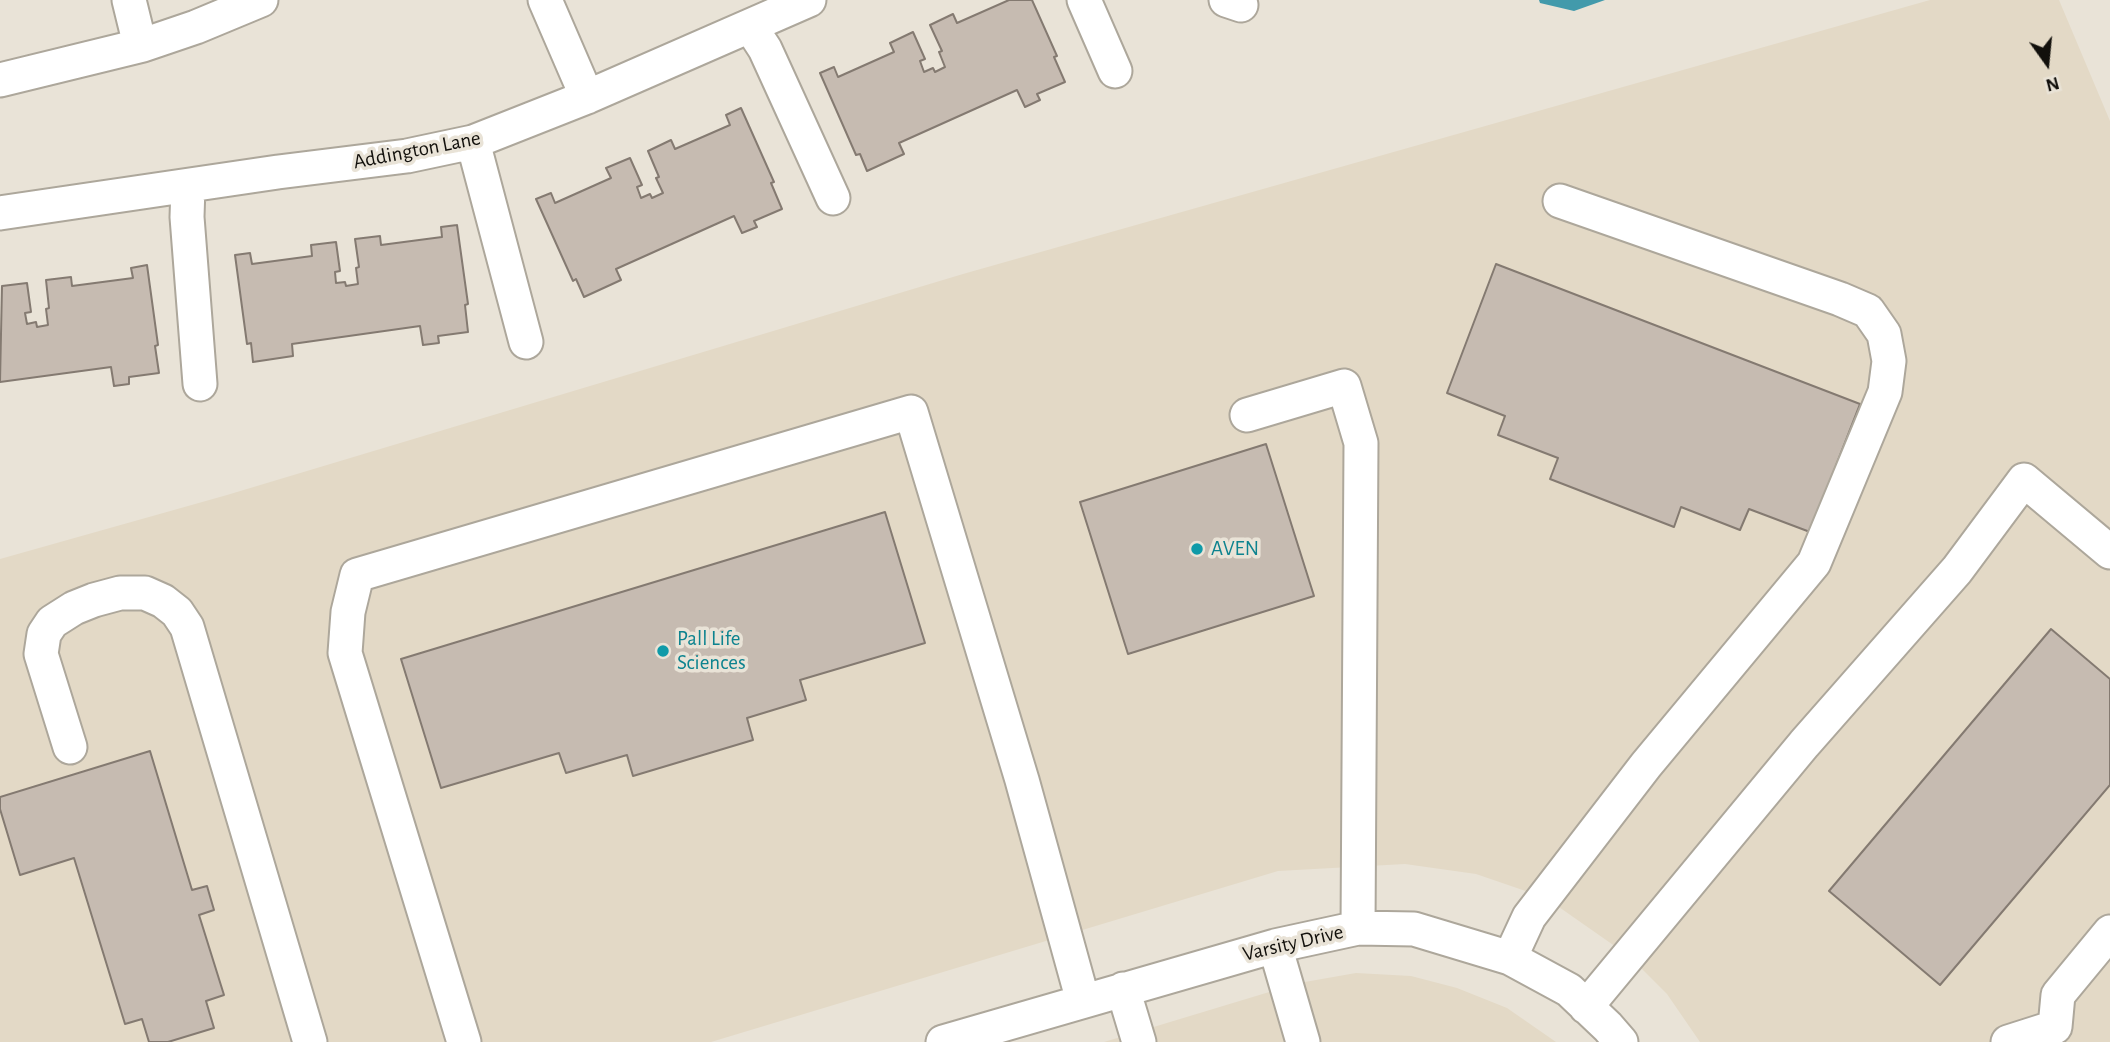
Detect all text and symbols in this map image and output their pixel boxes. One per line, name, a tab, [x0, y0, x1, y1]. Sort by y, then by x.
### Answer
north arrow	[2012, 28, 2082, 98]
text: N	[2044, 73, 2061, 95]
street label: Addington Lane	[351, 125, 483, 175]
place label: AVEN	[1211, 536, 1259, 562]
marker: AVEN	[1189, 541, 1205, 557]
place label: Pall Life Sciences	[677, 626, 746, 676]
marker: Pall Life Sciences	[655, 643, 671, 659]
street label: Varsity Drive	[1240, 919, 1346, 967]

